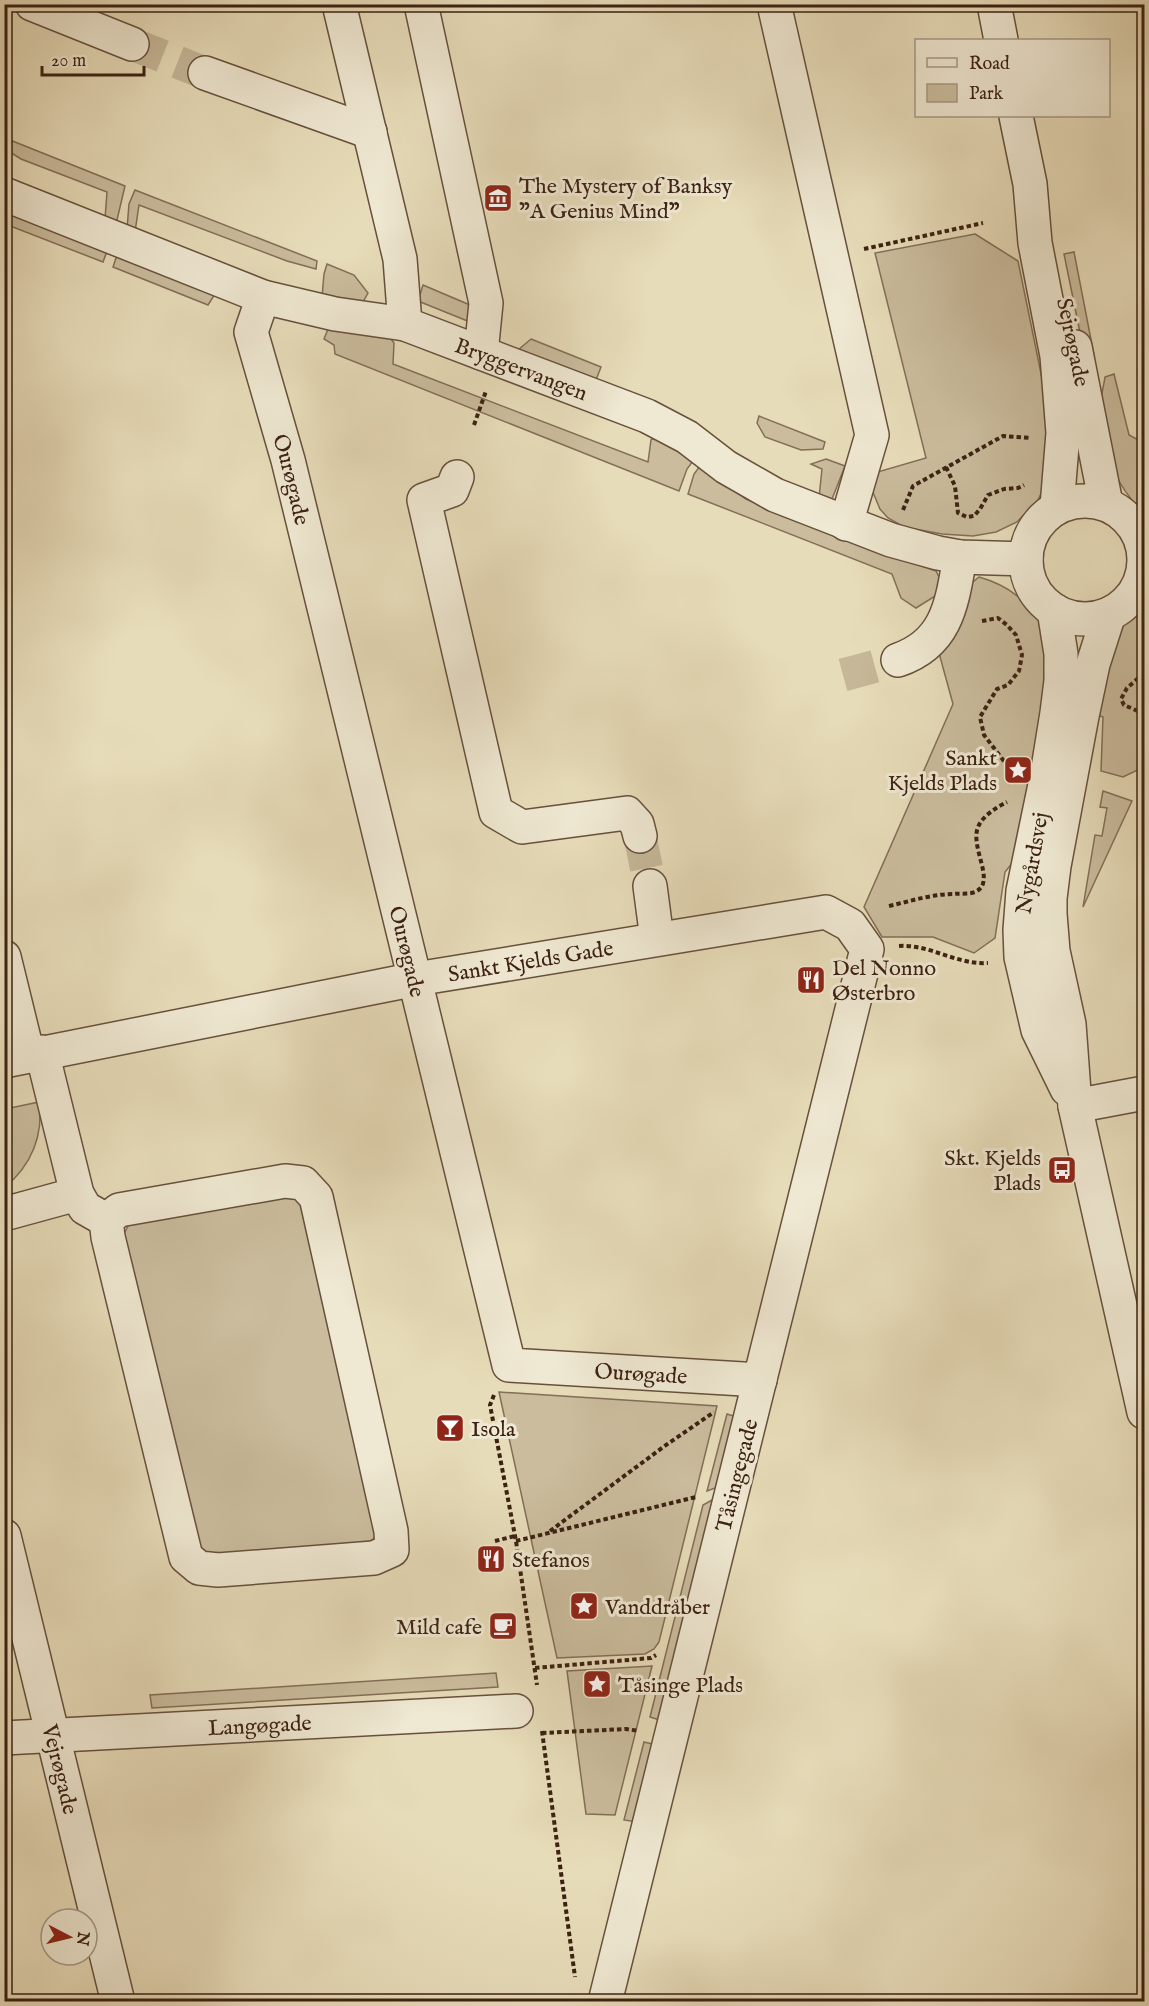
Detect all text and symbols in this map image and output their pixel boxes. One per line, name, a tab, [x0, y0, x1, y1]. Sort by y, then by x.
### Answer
scale bar	[42, 39, 144, 77]
legend	[915, 39, 1110, 117]
text: 20 m	[51, 50, 86, 73]
text: Road	[969, 53, 1010, 76]
text: Park	[969, 83, 1004, 106]
place label: The Mystery of Banksy "A Genius Mind"	[519, 173, 733, 226]
museum icon: The Mystery of Banksy "A Genius Mind"	[482, 182, 514, 214]
street label: Sejrøgade	[1049, 296, 1095, 389]
street label: Bryggervangen	[450, 332, 591, 408]
street label: Ourøgade	[265, 431, 315, 528]
place label: Sankt Kjelds Plads	[888, 745, 997, 798]
place icon: Sankt Kjelds Plads	[1002, 754, 1034, 786]
street label: Nygårdsvej	[1010, 810, 1056, 917]
street label: Ourøgade	[381, 903, 431, 1000]
street label: Sankt Kjelds Gade	[446, 935, 615, 990]
place label: Del Nonno Østerbro	[832, 955, 936, 1008]
restaurant icon: Del Nonno Østerbro	[795, 964, 827, 996]
place label: Skt. Kjelds Plads	[944, 1145, 1041, 1198]
bus stop icon: Skt. Kjelds Plads	[1046, 1154, 1078, 1186]
street label: Ourøgade	[594, 1358, 688, 1392]
bar icon: Isola	[434, 1412, 466, 1444]
place label: Isola	[471, 1416, 516, 1444]
street label: Tåsingegade	[710, 1416, 766, 1535]
restaurant icon: Stefanos	[475, 1543, 507, 1575]
place label: Stefanos	[512, 1547, 590, 1575]
place icon: Vanddråber	[568, 1590, 600, 1622]
place label: Vanddråber	[604, 1594, 710, 1622]
cafe icon: Mild cafe	[487, 1610, 519, 1642]
place label: Mild cafe	[396, 1614, 482, 1642]
place icon: Tåsinge Plads	[581, 1668, 613, 1700]
place label: Tåsinge Plads	[618, 1672, 743, 1700]
street label: Langøgade	[207, 1710, 312, 1743]
street label: Vejrøgade	[34, 1721, 84, 1818]
north arrow	[39, 1907, 99, 1967]
text: N	[71, 1930, 93, 1947]

